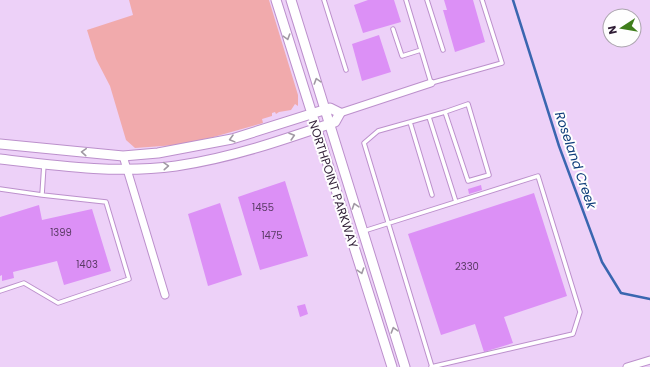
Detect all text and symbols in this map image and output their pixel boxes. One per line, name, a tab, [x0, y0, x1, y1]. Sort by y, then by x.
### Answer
north arrow	[602, 8, 642, 48]
text: N	[604, 24, 621, 36]
one-way arrow	[282, 34, 291, 41]
one-way arrow	[313, 78, 322, 85]
water label: Roseland Creek	[550, 109, 601, 213]
street label: NORTHPOINT PARKWAY	[305, 118, 362, 250]
one-way arrow	[289, 133, 296, 141]
one-way arrow	[229, 134, 236, 143]
one-way arrow	[81, 148, 87, 157]
one-way arrow	[163, 162, 169, 171]
house number: 1455	[252, 200, 274, 215]
one-way arrow	[351, 202, 360, 209]
house number: 1399	[50, 225, 72, 240]
house number: 1475	[261, 228, 283, 243]
house number: 1403	[76, 257, 98, 272]
house number: 2330	[455, 259, 479, 274]
one-way arrow	[356, 267, 365, 274]
one-way arrow	[390, 326, 399, 333]

